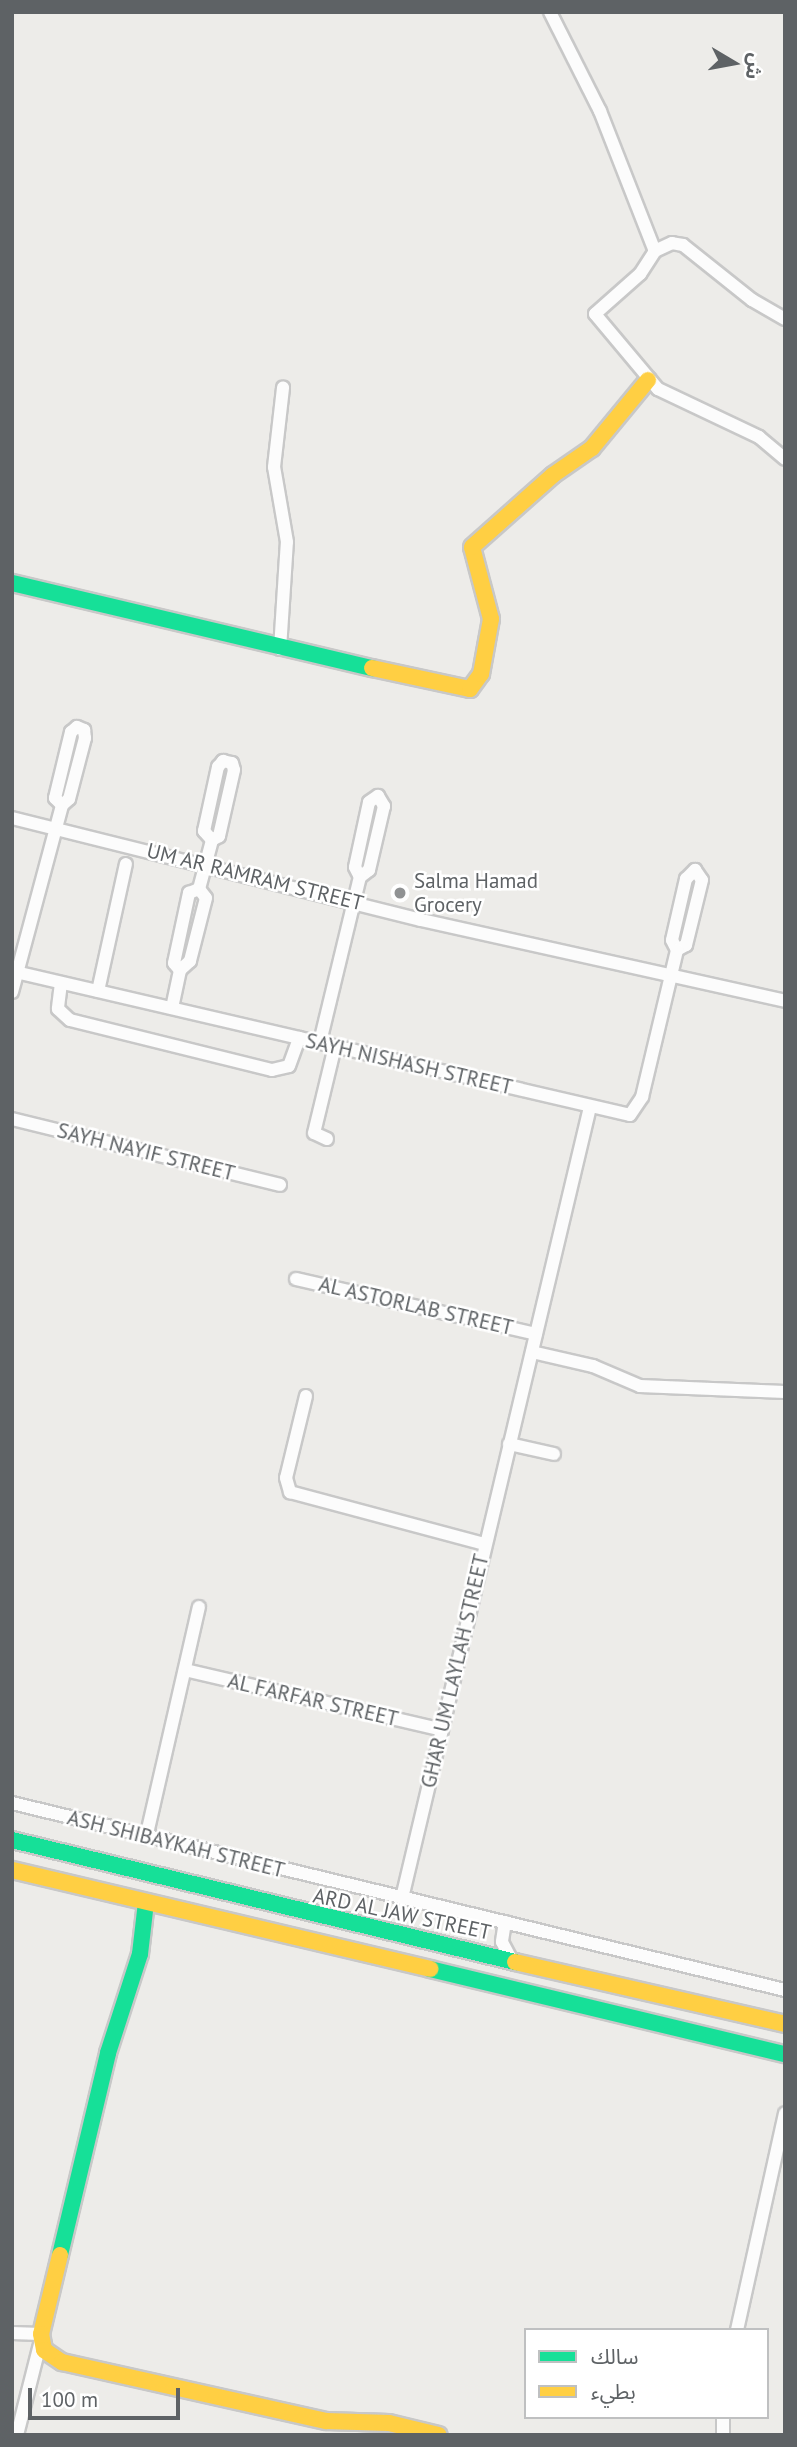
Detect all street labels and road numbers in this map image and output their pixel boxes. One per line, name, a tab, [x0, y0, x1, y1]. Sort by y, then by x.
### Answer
street label: UM AR RAMRAM STREET	[144, 838, 366, 916]
street label: SAYH NISHASH STREET	[303, 1028, 515, 1100]
street label: SAYH NAYIF STREET	[55, 1118, 237, 1186]
street label: AL ASTORLAB STREET	[316, 1271, 516, 1341]
street label: GHAR UM LAYLAH STREET	[416, 1552, 494, 1790]
street label: AL FARFAR STREET	[225, 1668, 401, 1732]
street label: ASH SHIBAYKAH STREET	[65, 1805, 287, 1883]
street label: ARD AL JAW STREET	[310, 1883, 494, 1945]

